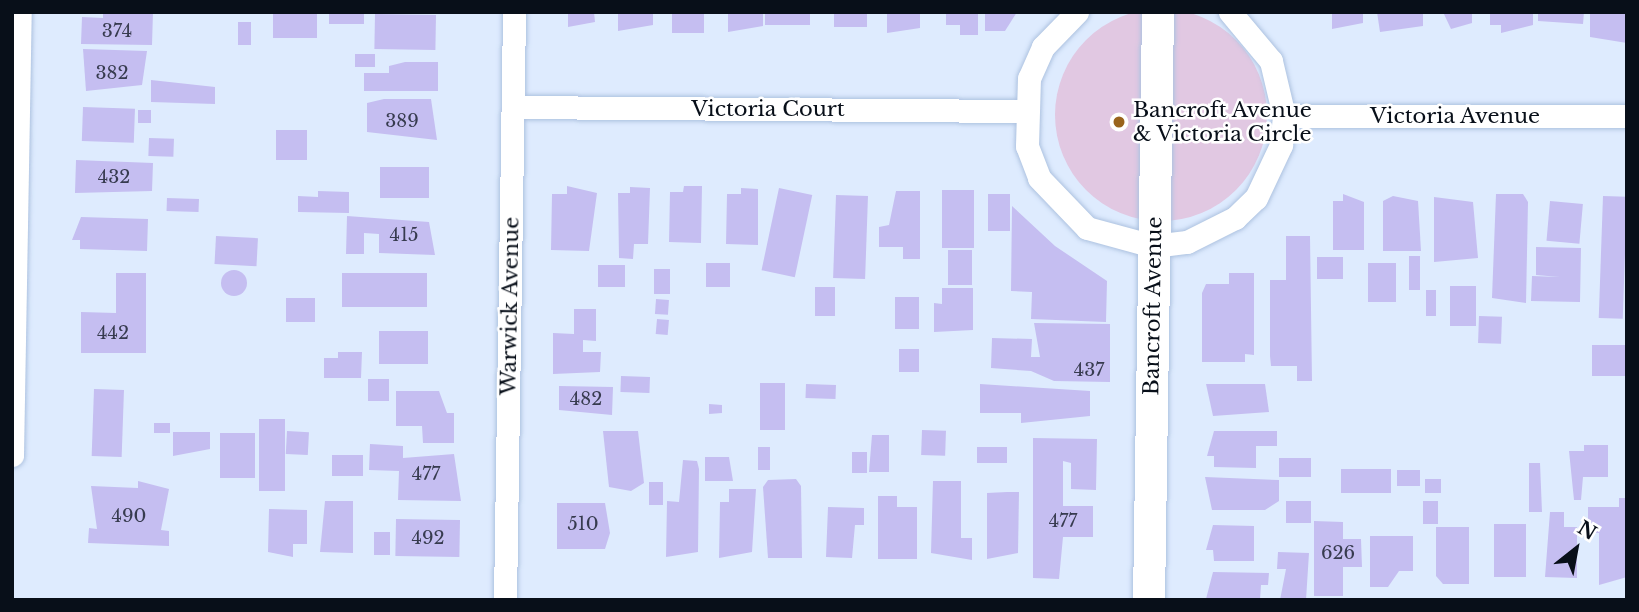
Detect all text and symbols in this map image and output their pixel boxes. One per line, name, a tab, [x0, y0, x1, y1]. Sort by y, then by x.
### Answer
house number: 374	[102, 20, 132, 42]
house number: 382	[95, 62, 129, 84]
street label: Victoria Court	[691, 96, 845, 122]
place label: Bancroft Avenue & Victoria Circle	[1133, 97, 1313, 147]
street label: Victoria Avenue	[1369, 103, 1541, 129]
house number: 389	[385, 110, 419, 132]
marker: Bancroft Avenue & Victoria Circle	[1111, 114, 1127, 130]
house number: 432	[98, 166, 130, 188]
street label: Warwick Avenue	[496, 216, 524, 396]
street label: Bancroft Avenue	[1139, 216, 1167, 396]
house number: 415	[390, 224, 418, 246]
house number: 442	[97, 322, 129, 344]
house number: 437	[1074, 359, 1104, 381]
house number: 482	[570, 388, 602, 410]
house number: 477	[412, 463, 440, 485]
house number: 490	[112, 505, 146, 527]
house number: 477	[1049, 510, 1077, 532]
house number: 510	[567, 513, 599, 535]
north arrow	[1541, 514, 1611, 584]
text: N	[1573, 516, 1601, 545]
house number: 492	[411, 527, 445, 549]
house number: 626	[1321, 542, 1355, 564]

